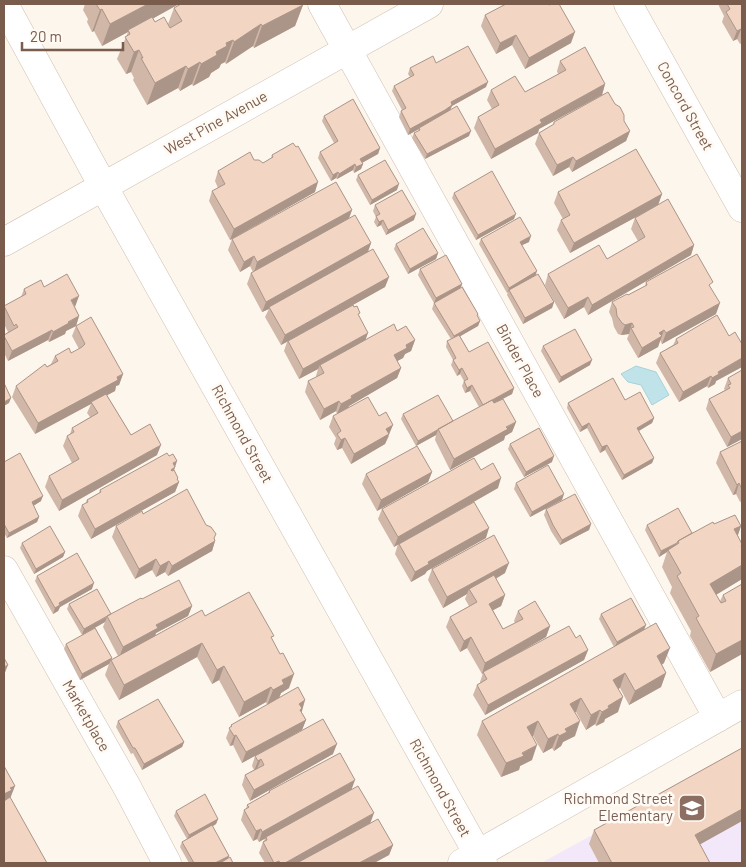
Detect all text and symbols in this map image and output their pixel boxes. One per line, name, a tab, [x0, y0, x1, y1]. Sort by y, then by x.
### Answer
scale bar	[22, 20, 124, 52]
text: 20 m	[30, 27, 62, 45]
street label: Concord Street	[654, 58, 718, 153]
street label: West Pine Avenue	[161, 86, 270, 158]
street label: Binder Place	[493, 320, 549, 401]
street label: Richmond Street	[208, 381, 277, 486]
street label: Marketplace	[59, 677, 115, 754]
street label: Richmond Street	[406, 735, 475, 840]
place label: Richmond Street Elementary	[564, 789, 673, 824]
school or university icon: Richmond Street Elementary	[677, 793, 707, 823]

